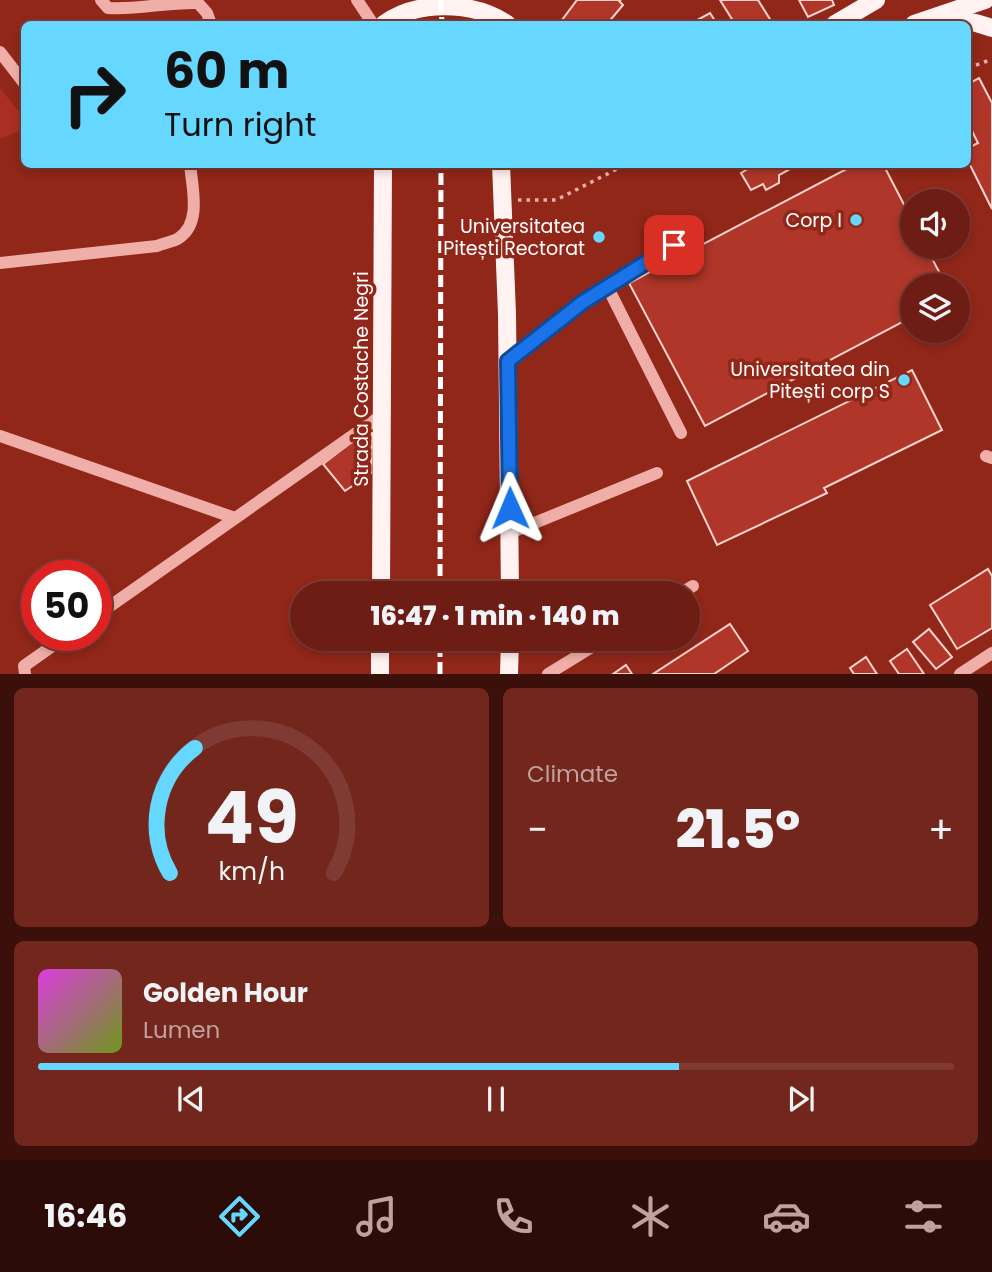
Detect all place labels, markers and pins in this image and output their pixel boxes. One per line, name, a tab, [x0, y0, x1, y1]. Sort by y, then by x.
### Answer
place label: Corp I	[785, 207, 842, 234]
marker: Corp I	[848, 212, 864, 228]
place label: Universitatea Pitești Rectorat	[443, 213, 585, 262]
pin	[644, 215, 704, 275]
marker: Universitatea Pitești Rectorat	[591, 229, 607, 245]
place label: Universitatea din Pitești corp S	[730, 356, 890, 405]
marker: Universitatea din Pitești corp S	[896, 372, 912, 388]

